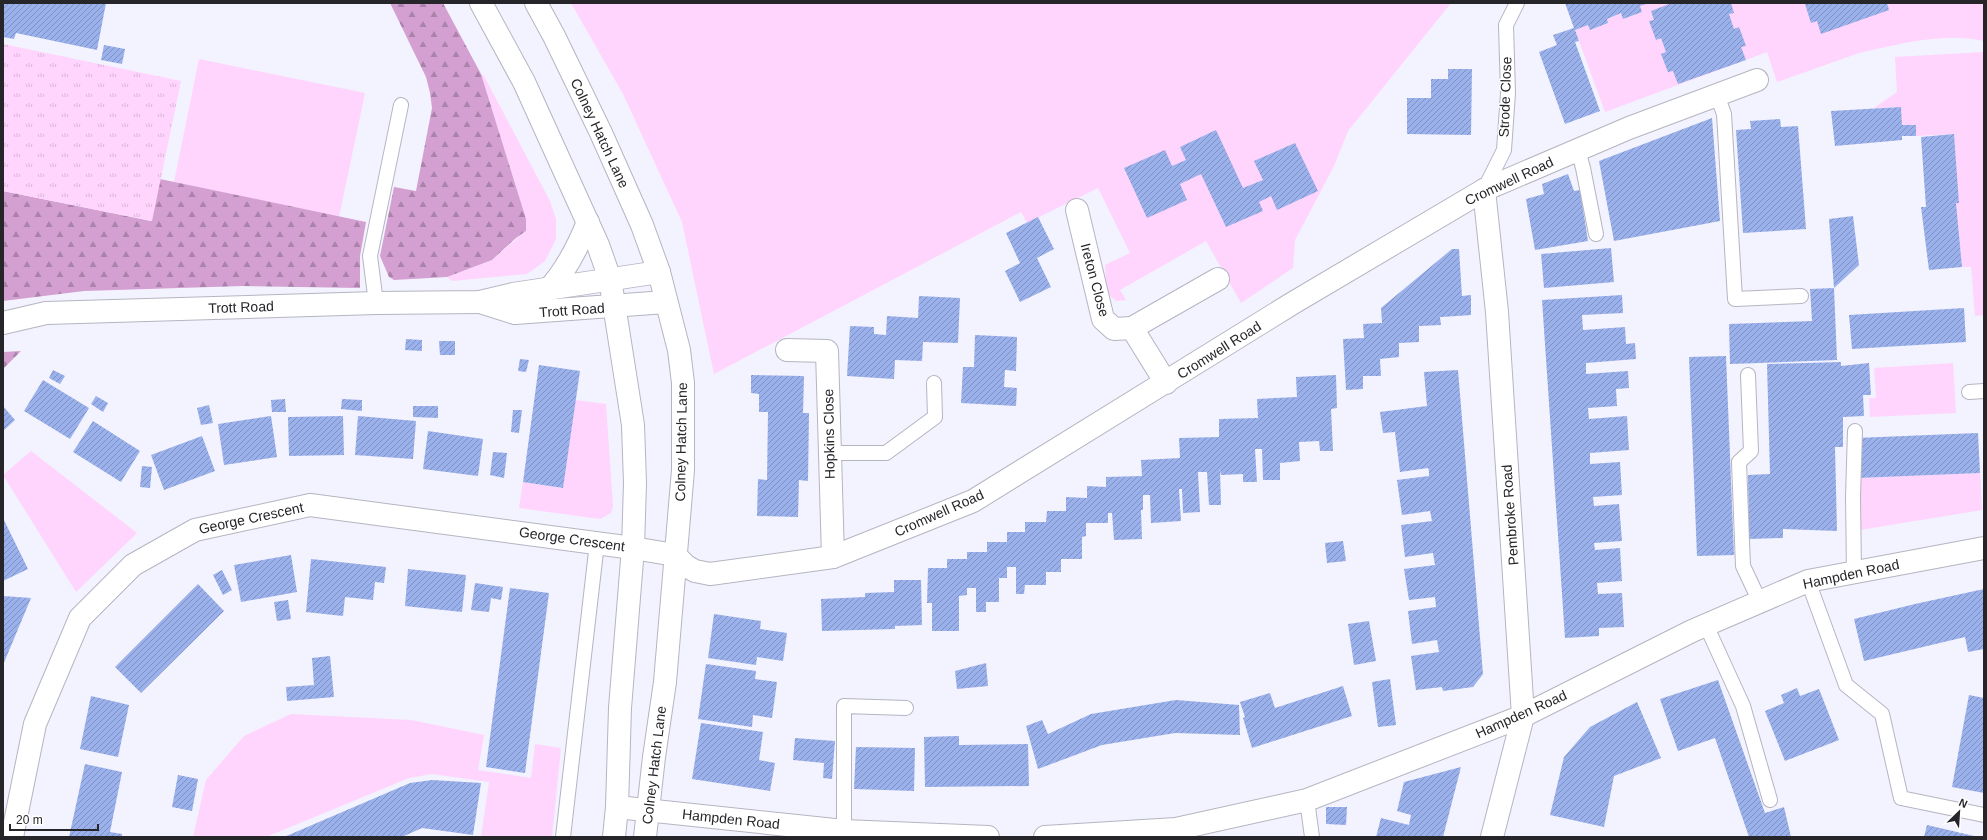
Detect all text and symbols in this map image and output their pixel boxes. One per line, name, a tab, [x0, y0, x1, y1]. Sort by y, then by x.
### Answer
street label: Strode Close	[1496, 56, 1514, 138]
street label: Colney Hatch Lane	[568, 76, 633, 191]
street label: Cromwell Road	[1462, 154, 1556, 208]
street label: Ireton Close	[1078, 241, 1113, 319]
street label: Trott Road	[208, 298, 274, 316]
street label: Trott Road	[539, 300, 605, 320]
street label: Cromwell Road	[1174, 318, 1264, 382]
street label: Colney Hatch Lane	[672, 382, 690, 502]
street label: Hopkins Close	[820, 389, 838, 479]
street label: Pembroke Road	[1498, 464, 1522, 566]
street label: Cromwell Road	[892, 486, 986, 540]
street label: George Crescent	[197, 499, 305, 537]
street label: George Crescent	[518, 524, 626, 554]
street label: Hampden Road	[1801, 556, 1901, 592]
street label: Hampden Road	[1473, 687, 1569, 741]
street label: Colney Hatch Lane	[639, 705, 669, 825]
north arrow	[1939, 792, 1979, 832]
text: N	[1957, 796, 1969, 810]
scale bar	[10, 806, 98, 832]
street label: Hampden Road	[681, 806, 781, 832]
text: 20 m	[16, 813, 43, 827]

